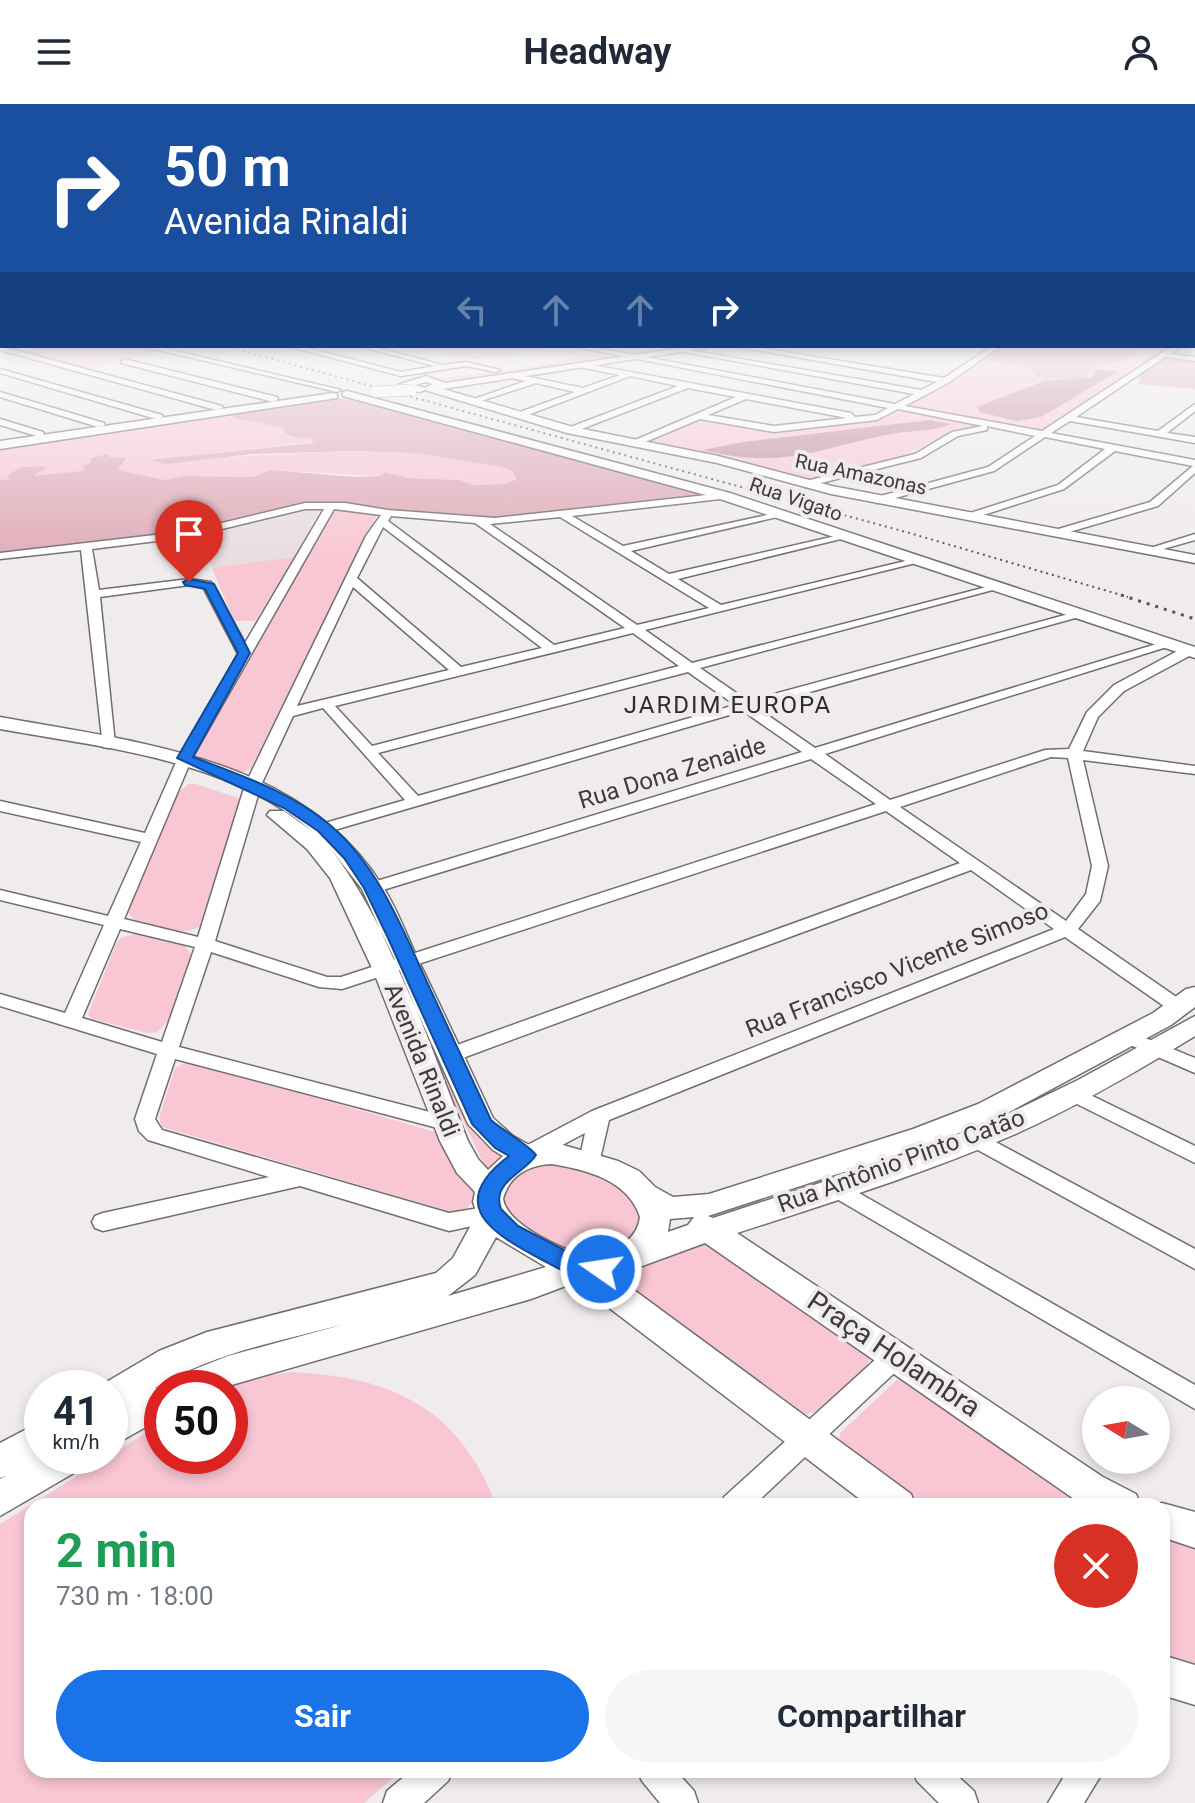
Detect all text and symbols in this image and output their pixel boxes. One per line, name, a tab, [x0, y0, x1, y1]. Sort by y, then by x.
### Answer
icon: menu	[32, 30, 76, 74]
icon: person	[1119, 30, 1163, 74]
text: Headway	[524, 31, 671, 73]
text: 50 m	[164, 134, 291, 200]
icon: right	[32, 136, 136, 240]
text: Avenida Rinaldi	[164, 201, 409, 243]
icon: left	[450, 288, 494, 332]
icon: ahead	[534, 288, 578, 332]
icon: ahead	[618, 288, 662, 332]
icon: right	[702, 288, 746, 332]
street label: Rua Amazonas	[793, 448, 929, 500]
street label: Rua Vigato	[746, 472, 846, 526]
pin	[155, 500, 223, 582]
icon: arrive	[167, 512, 211, 556]
district label: JARDIM EUROPA	[624, 691, 832, 719]
street label: Rua Dona Zenaide	[575, 731, 769, 815]
street label: Rua Francisco Vicente Simoso	[742, 896, 1052, 1044]
street label: Avenida Rinaldi	[378, 979, 466, 1141]
street label: Rua Antônio Pinto Catão	[774, 1103, 1028, 1219]
position arrow	[559, 1227, 643, 1311]
street label: Praça Holambra	[801, 1284, 987, 1424]
speed limit sign: 50	[144, 1370, 248, 1474]
north arrow	[1082, 1386, 1170, 1474]
map controls	[1082, 1386, 1170, 1474]
text: 41	[53, 1388, 99, 1435]
text: km/h	[53, 1430, 99, 1454]
text: 2 min	[56, 1522, 177, 1579]
button: close	[1054, 1524, 1138, 1608]
text: 730 m · 18:00	[56, 1581, 214, 1611]
button: Sair	[56, 1670, 589, 1762]
button: Compartilhar	[605, 1670, 1138, 1762]

